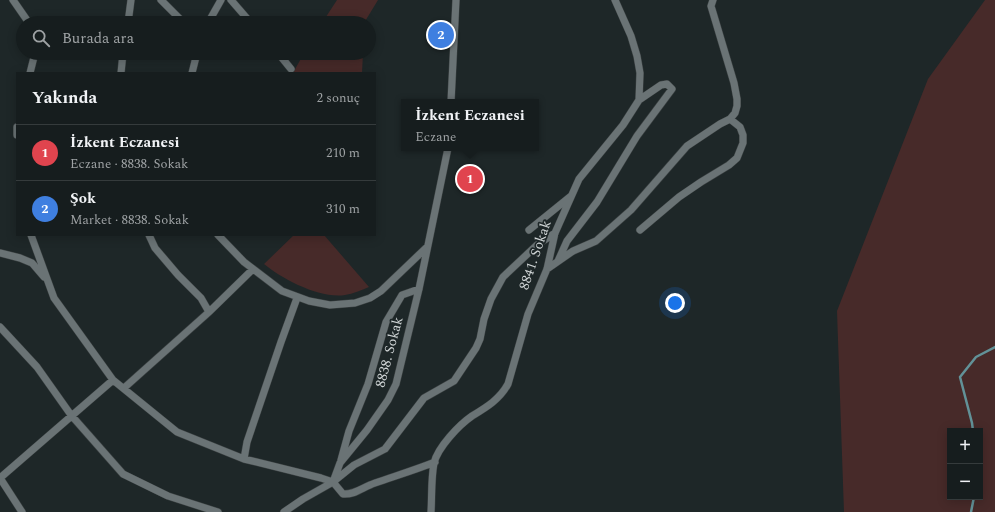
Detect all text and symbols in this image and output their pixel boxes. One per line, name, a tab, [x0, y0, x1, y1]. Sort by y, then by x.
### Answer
search box	[16, 16, 376, 60]
pin: 2	[428, 20, 454, 50]
icon: search	[30, 27, 52, 49]
text: Burada ara	[62, 27, 134, 50]
text: Yakında	[32, 85, 97, 111]
text: 2 sonuç	[317, 88, 360, 108]
popup	[401, 99, 539, 151]
text: İzkent Eczanesi	[415, 104, 525, 127]
text: Eczane	[415, 127, 456, 147]
text: İzkent Eczanesi	[70, 131, 180, 154]
text: 1	[41, 143, 49, 163]
text: 210 m	[326, 143, 360, 163]
text: Eczane · 8838. Sokak	[70, 154, 188, 174]
pin: 1	[457, 164, 483, 194]
text: Şok	[70, 187, 96, 210]
text: 2	[41, 199, 49, 219]
text: 310 m	[326, 199, 360, 219]
text: Market · 8838. Sokak	[70, 210, 189, 230]
street label: 8841. Sokak	[513, 217, 557, 293]
your location	[665, 293, 685, 313]
street label: 8838. Sokak	[369, 314, 409, 390]
map controls	[947, 428, 983, 500]
button: +	[947, 428, 983, 464]
button: −	[947, 464, 983, 500]

